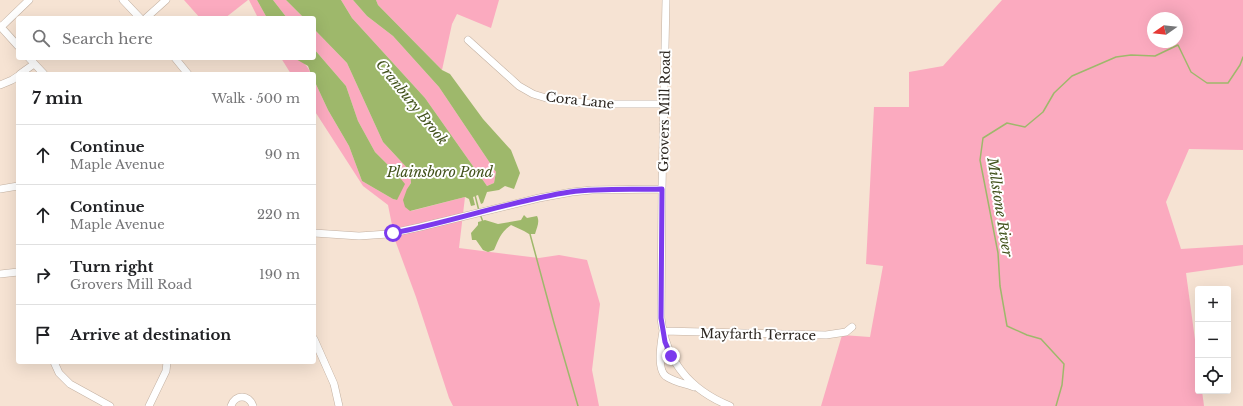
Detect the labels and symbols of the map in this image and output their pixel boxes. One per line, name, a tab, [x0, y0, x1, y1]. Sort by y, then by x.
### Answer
north arrow	[1147, 12, 1183, 48]
street label: Grovers Mill Road	[655, 50, 674, 172]
water label: Cranbury Brook	[372, 56, 452, 148]
street label: Cora Lane	[545, 88, 615, 113]
water label: Millstone River	[983, 155, 1017, 259]
water label: Plainsboro Pond	[386, 163, 494, 181]
route start	[384, 224, 402, 242]
street label: Mayfarth Terrace	[700, 325, 816, 344]
route end	[662, 347, 680, 365]

